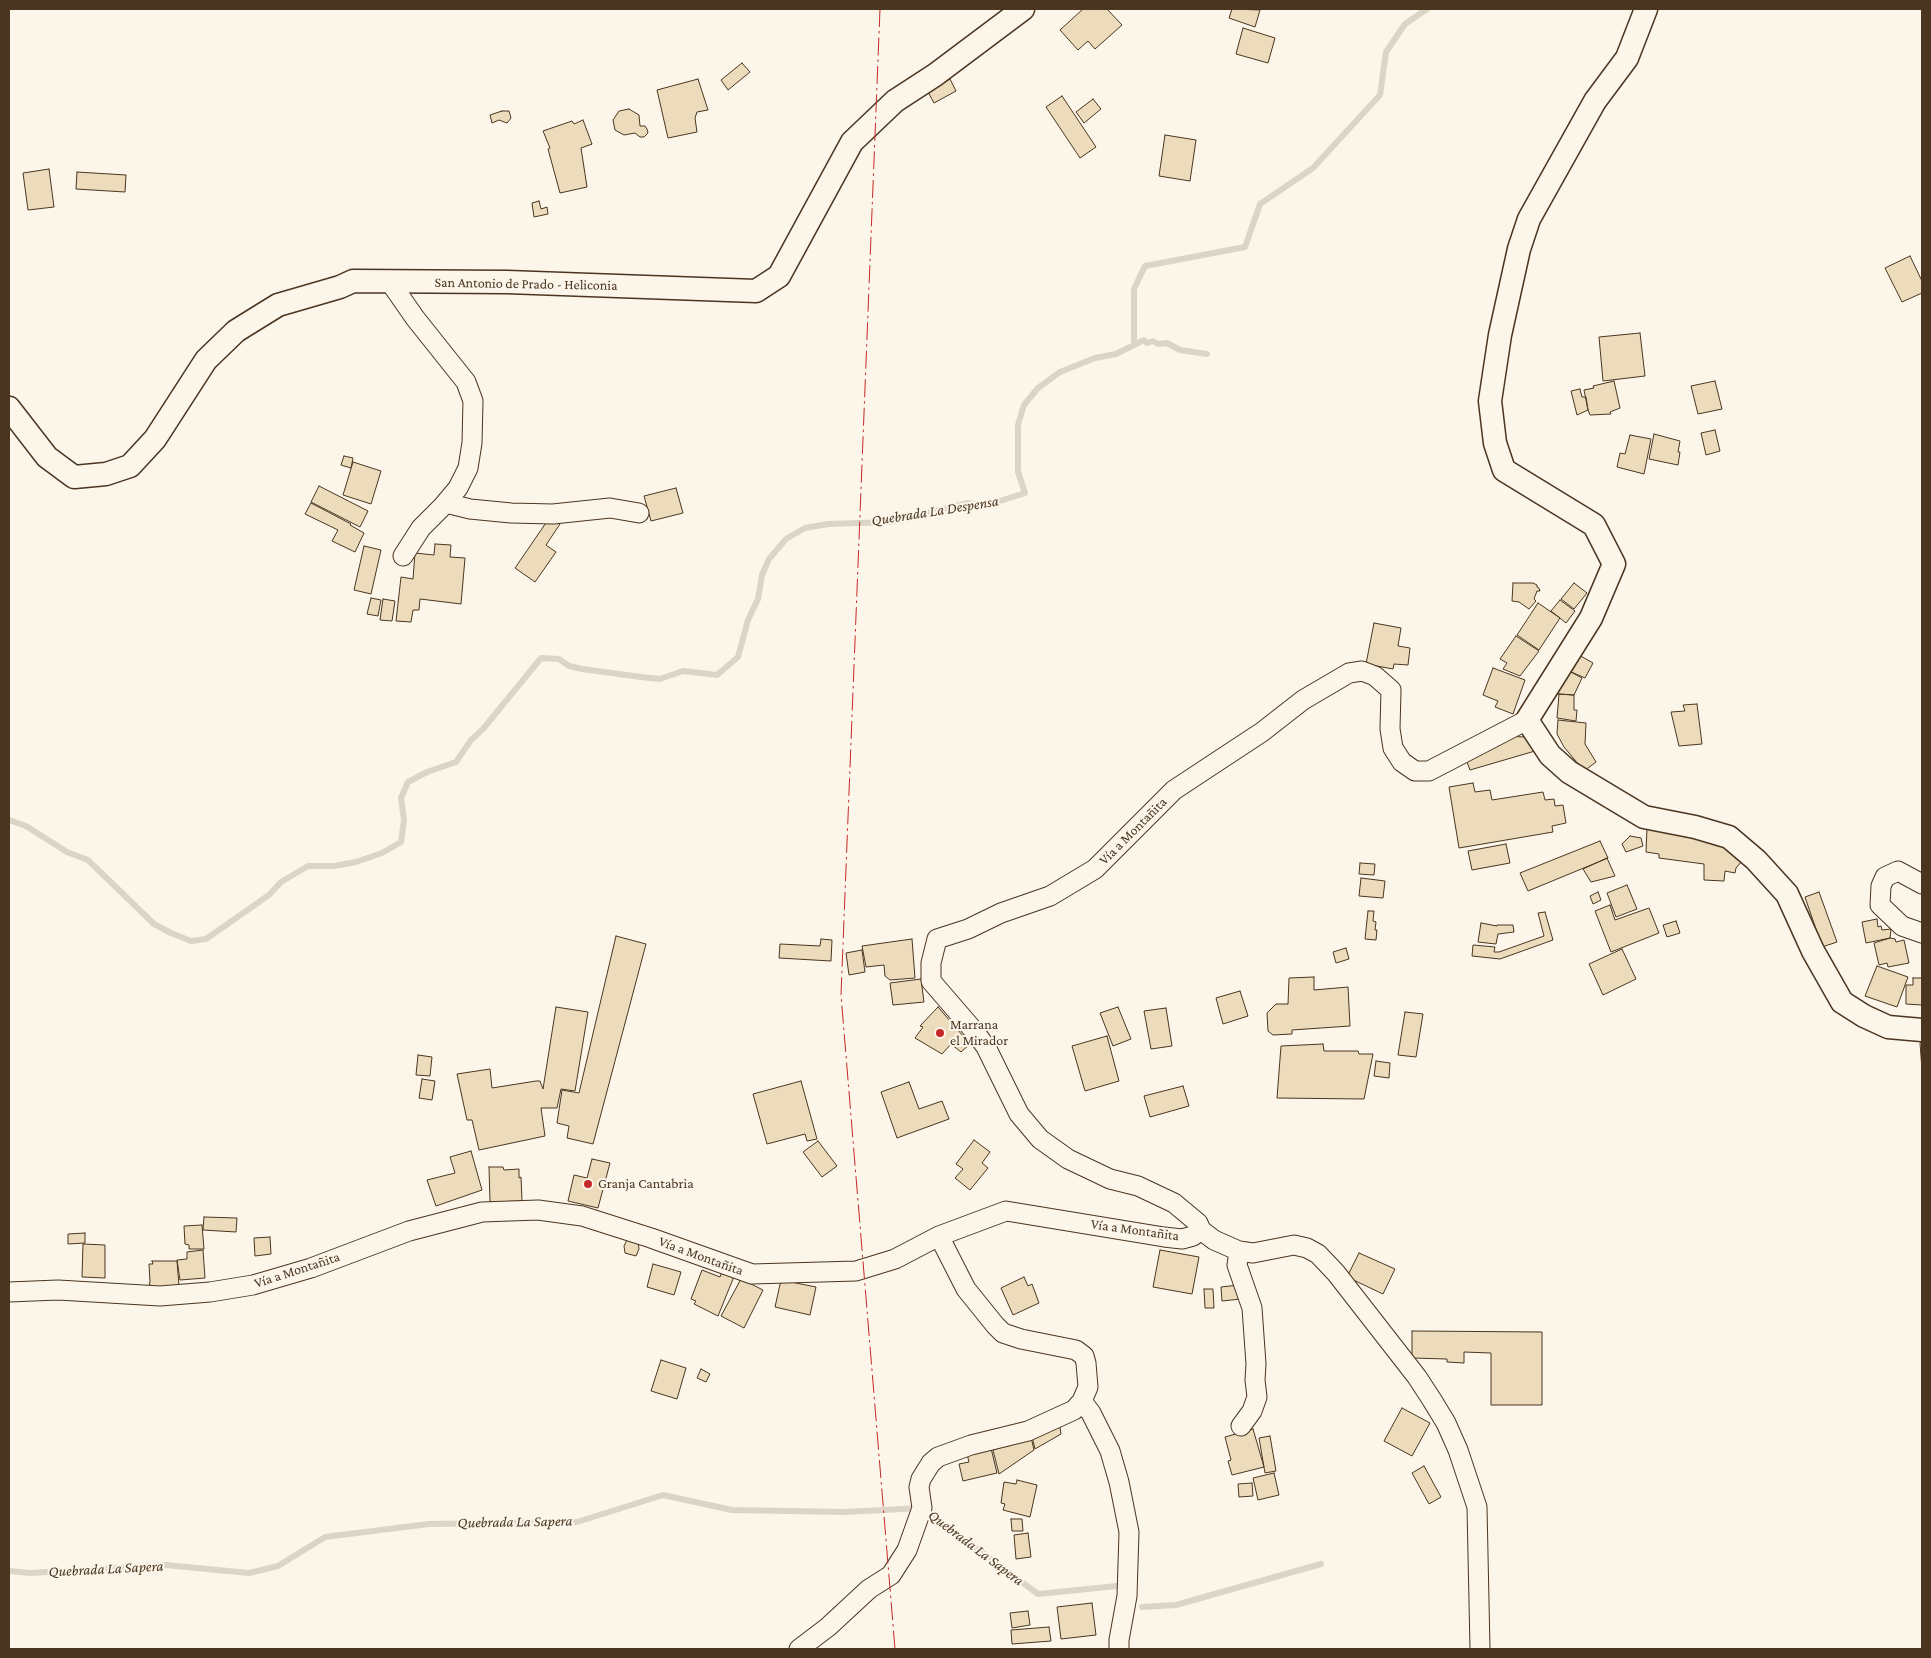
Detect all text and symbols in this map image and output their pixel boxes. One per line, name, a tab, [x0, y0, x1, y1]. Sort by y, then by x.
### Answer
street label: San Antonio de Prado - Heliconia	[434, 274, 618, 294]
water label: Quebrada La Despensa	[870, 492, 1000, 530]
street label: Vía a Montañita	[1096, 794, 1170, 868]
place label: Marrana el Mirador	[950, 1017, 1008, 1050]
marker: Marrana el Mirador	[934, 1027, 946, 1039]
place label: Granja Cantabria	[598, 1176, 694, 1192]
marker: Granja Cantabria	[582, 1178, 594, 1190]
street label: Vía a Montañita	[1090, 1215, 1180, 1245]
street label: Vía a Montañita	[656, 1233, 746, 1279]
street label: Vía a Montañita	[252, 1248, 342, 1292]
water label: Quebrada La Sapera	[925, 1506, 1027, 1590]
water label: Quebrada La Sapera	[457, 1512, 573, 1532]
water label: Quebrada La Sapera	[48, 1557, 164, 1581]

